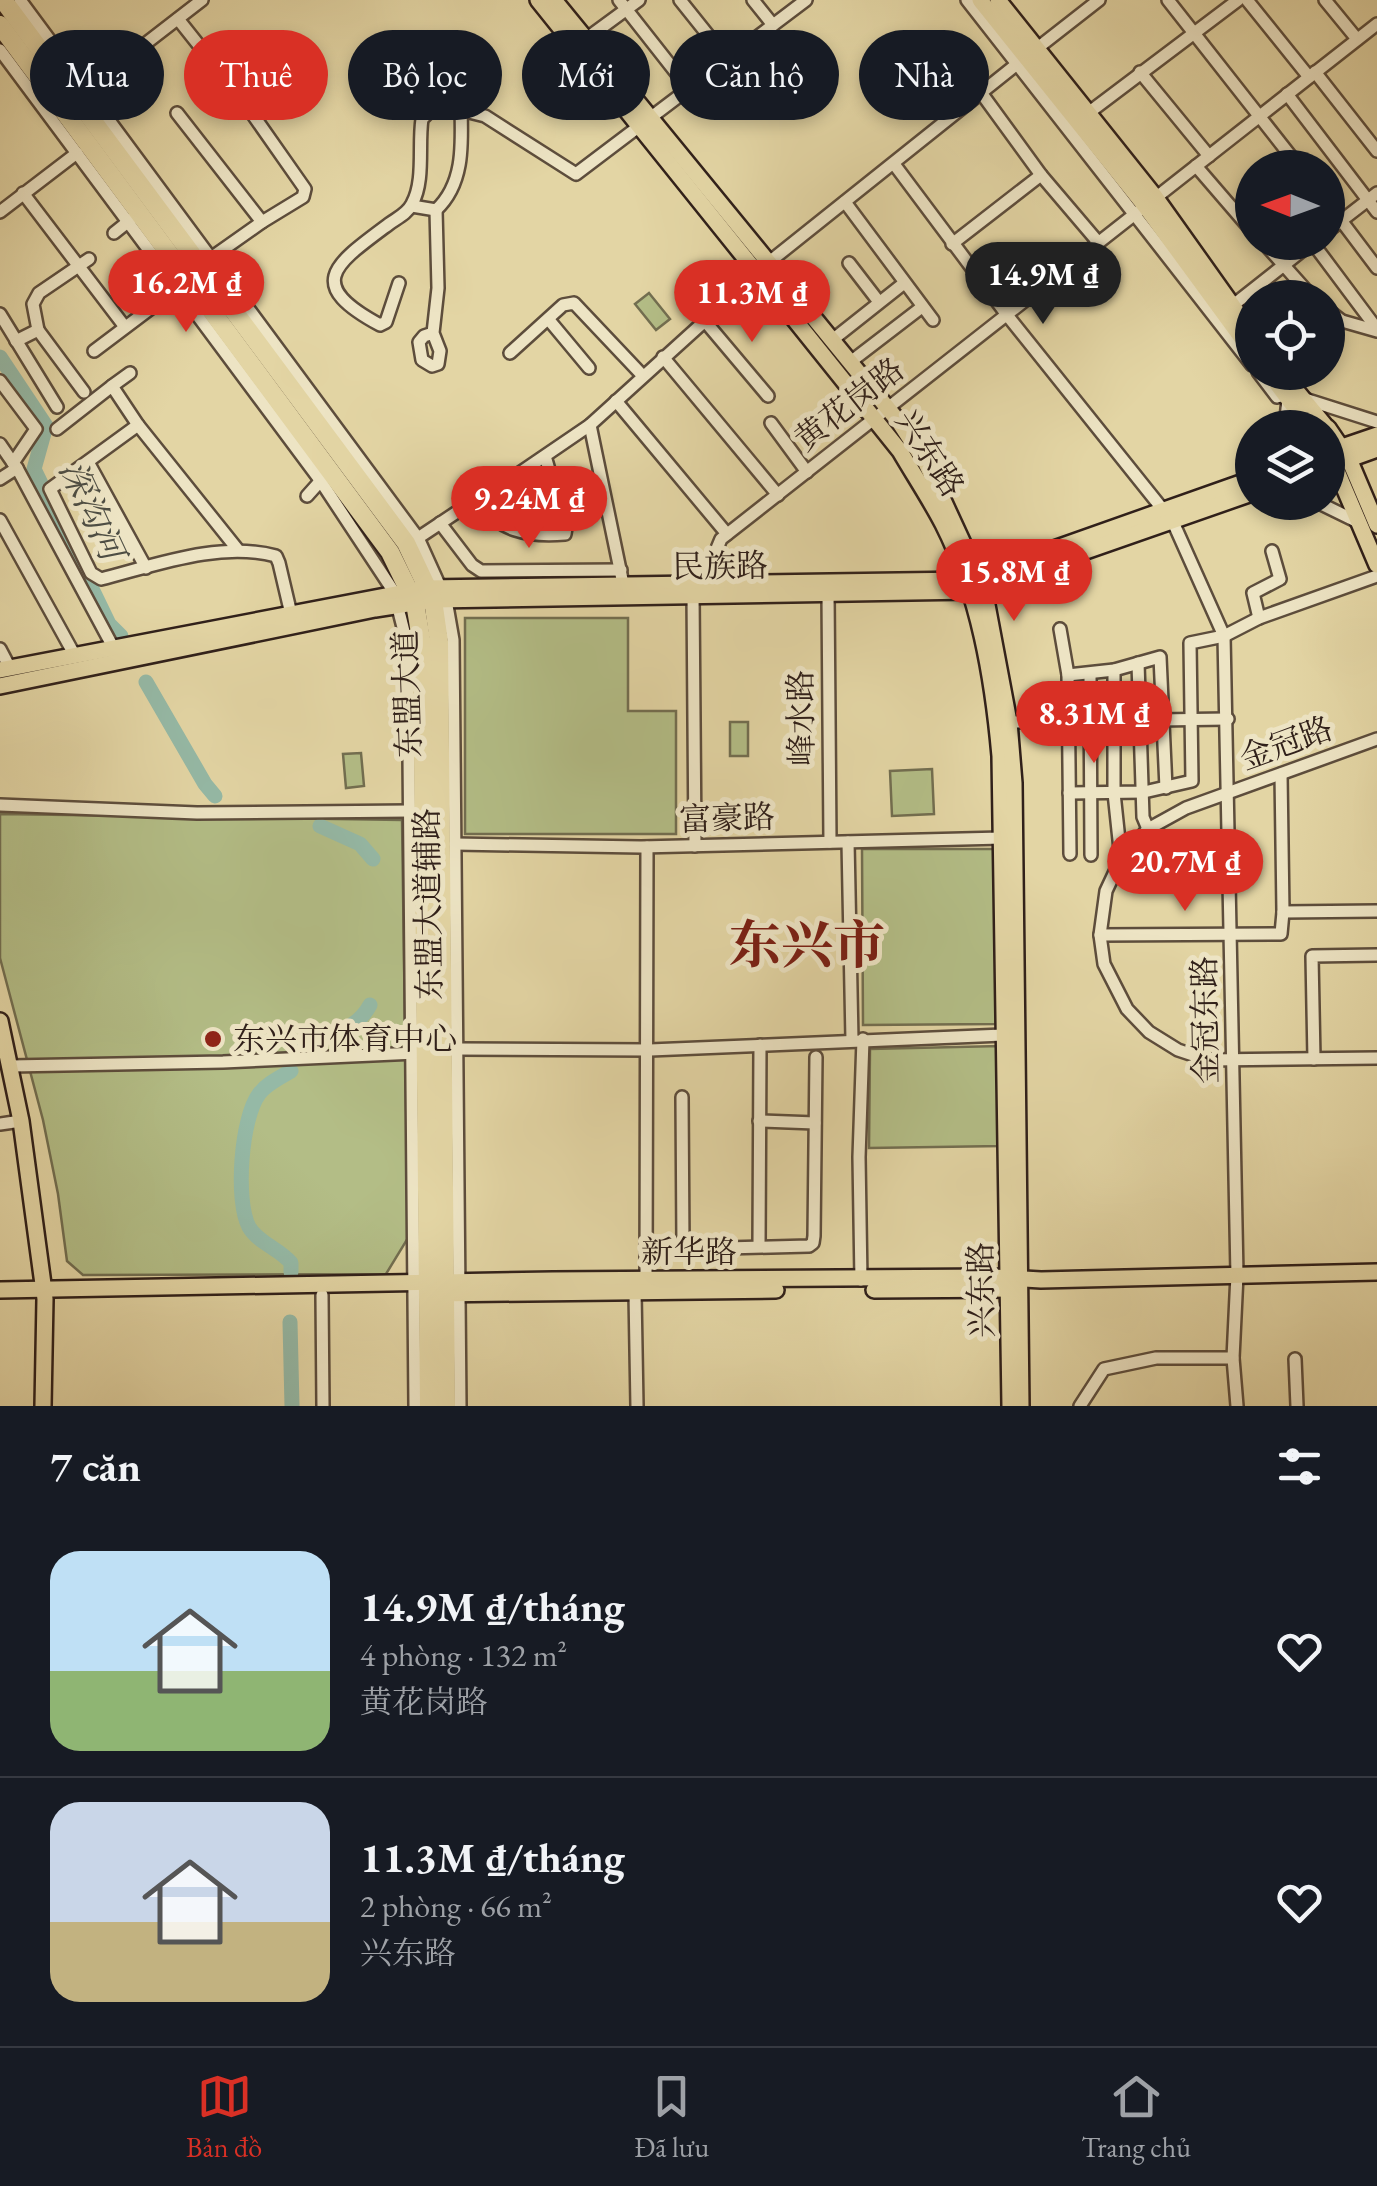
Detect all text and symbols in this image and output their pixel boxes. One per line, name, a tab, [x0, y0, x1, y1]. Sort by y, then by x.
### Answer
chip: Mua	[30, 30, 164, 120]
chip: Thuê	[184, 30, 328, 120]
chip: Bộ lọc	[348, 30, 502, 120]
chip: Mới	[522, 30, 650, 120]
chip: Căn hộ	[670, 30, 839, 120]
chip: Nhà	[859, 30, 989, 120]
north arrow	[1235, 150, 1345, 260]
map controls	[1235, 150, 1345, 520]
pin: 14.9M ₫	[951, 242, 1135, 327]
pin: 16.2M ₫	[94, 250, 278, 335]
text: 14.9M ₫	[987, 253, 1099, 295]
pin: 11.3M ₫	[660, 260, 844, 345]
text: 16.2M ₫	[130, 261, 242, 303]
text: 11.3M ₫	[696, 271, 808, 313]
button: locate	[1235, 280, 1345, 390]
street label: 黄花岗路	[786, 348, 912, 460]
street label: 兴东路	[886, 401, 974, 505]
button: layers	[1235, 410, 1345, 520]
water label: 深沟河	[50, 453, 138, 572]
pin: 9.24M ₫	[437, 466, 621, 551]
text: 9.24M ₫	[473, 477, 585, 519]
pin: 15.8M ₫	[922, 539, 1106, 624]
street label: 民族路	[672, 544, 768, 588]
text: 15.8M ₫	[958, 550, 1070, 592]
street label: 东盟大道	[384, 629, 430, 759]
street label: 峰水路	[779, 670, 823, 766]
pin: 8.31M ₫	[1002, 681, 1186, 766]
text: 8.31M ₫	[1038, 692, 1150, 734]
street label: 金冠路	[1234, 707, 1338, 779]
street label: 富豪路	[678, 795, 776, 841]
street label: 东盟大道辅路	[405, 808, 451, 1000]
pin: 20.7M ₫	[1093, 829, 1277, 914]
text: 20.7M ₫	[1129, 840, 1241, 882]
district label: 东兴市	[729, 911, 885, 978]
street label: 金冠东路	[1183, 956, 1227, 1084]
place label: 东兴市体育中心	[233, 1018, 457, 1060]
marker: 东兴市体育中心	[202, 1028, 224, 1050]
street label: 新华路	[641, 1231, 737, 1273]
street label: 兴东路	[959, 1242, 1003, 1338]
text: 7 căn	[50, 1439, 141, 1494]
icon: filters	[1272, 1439, 1327, 1494]
text: 14.9M ₫/tháng	[360, 1579, 625, 1634]
icon: home	[130, 1591, 250, 1711]
icon: heart	[1272, 1624, 1327, 1679]
text: 4 phòng · 132 m²	[360, 1634, 567, 1676]
text: 黄花岗路	[360, 1681, 488, 1723]
text: 11.3M ₫/tháng	[360, 1830, 625, 1885]
icon: home	[130, 1842, 250, 1962]
icon: heart	[1272, 1875, 1327, 1930]
text: 2 phòng · 66 m²	[360, 1885, 552, 1927]
text: 兴东路	[360, 1932, 456, 1974]
tab: Bản đồ	[186, 2069, 262, 2165]
tab: Đã lưu	[634, 2069, 709, 2165]
tab: Trang chủ	[1081, 2069, 1191, 2165]

